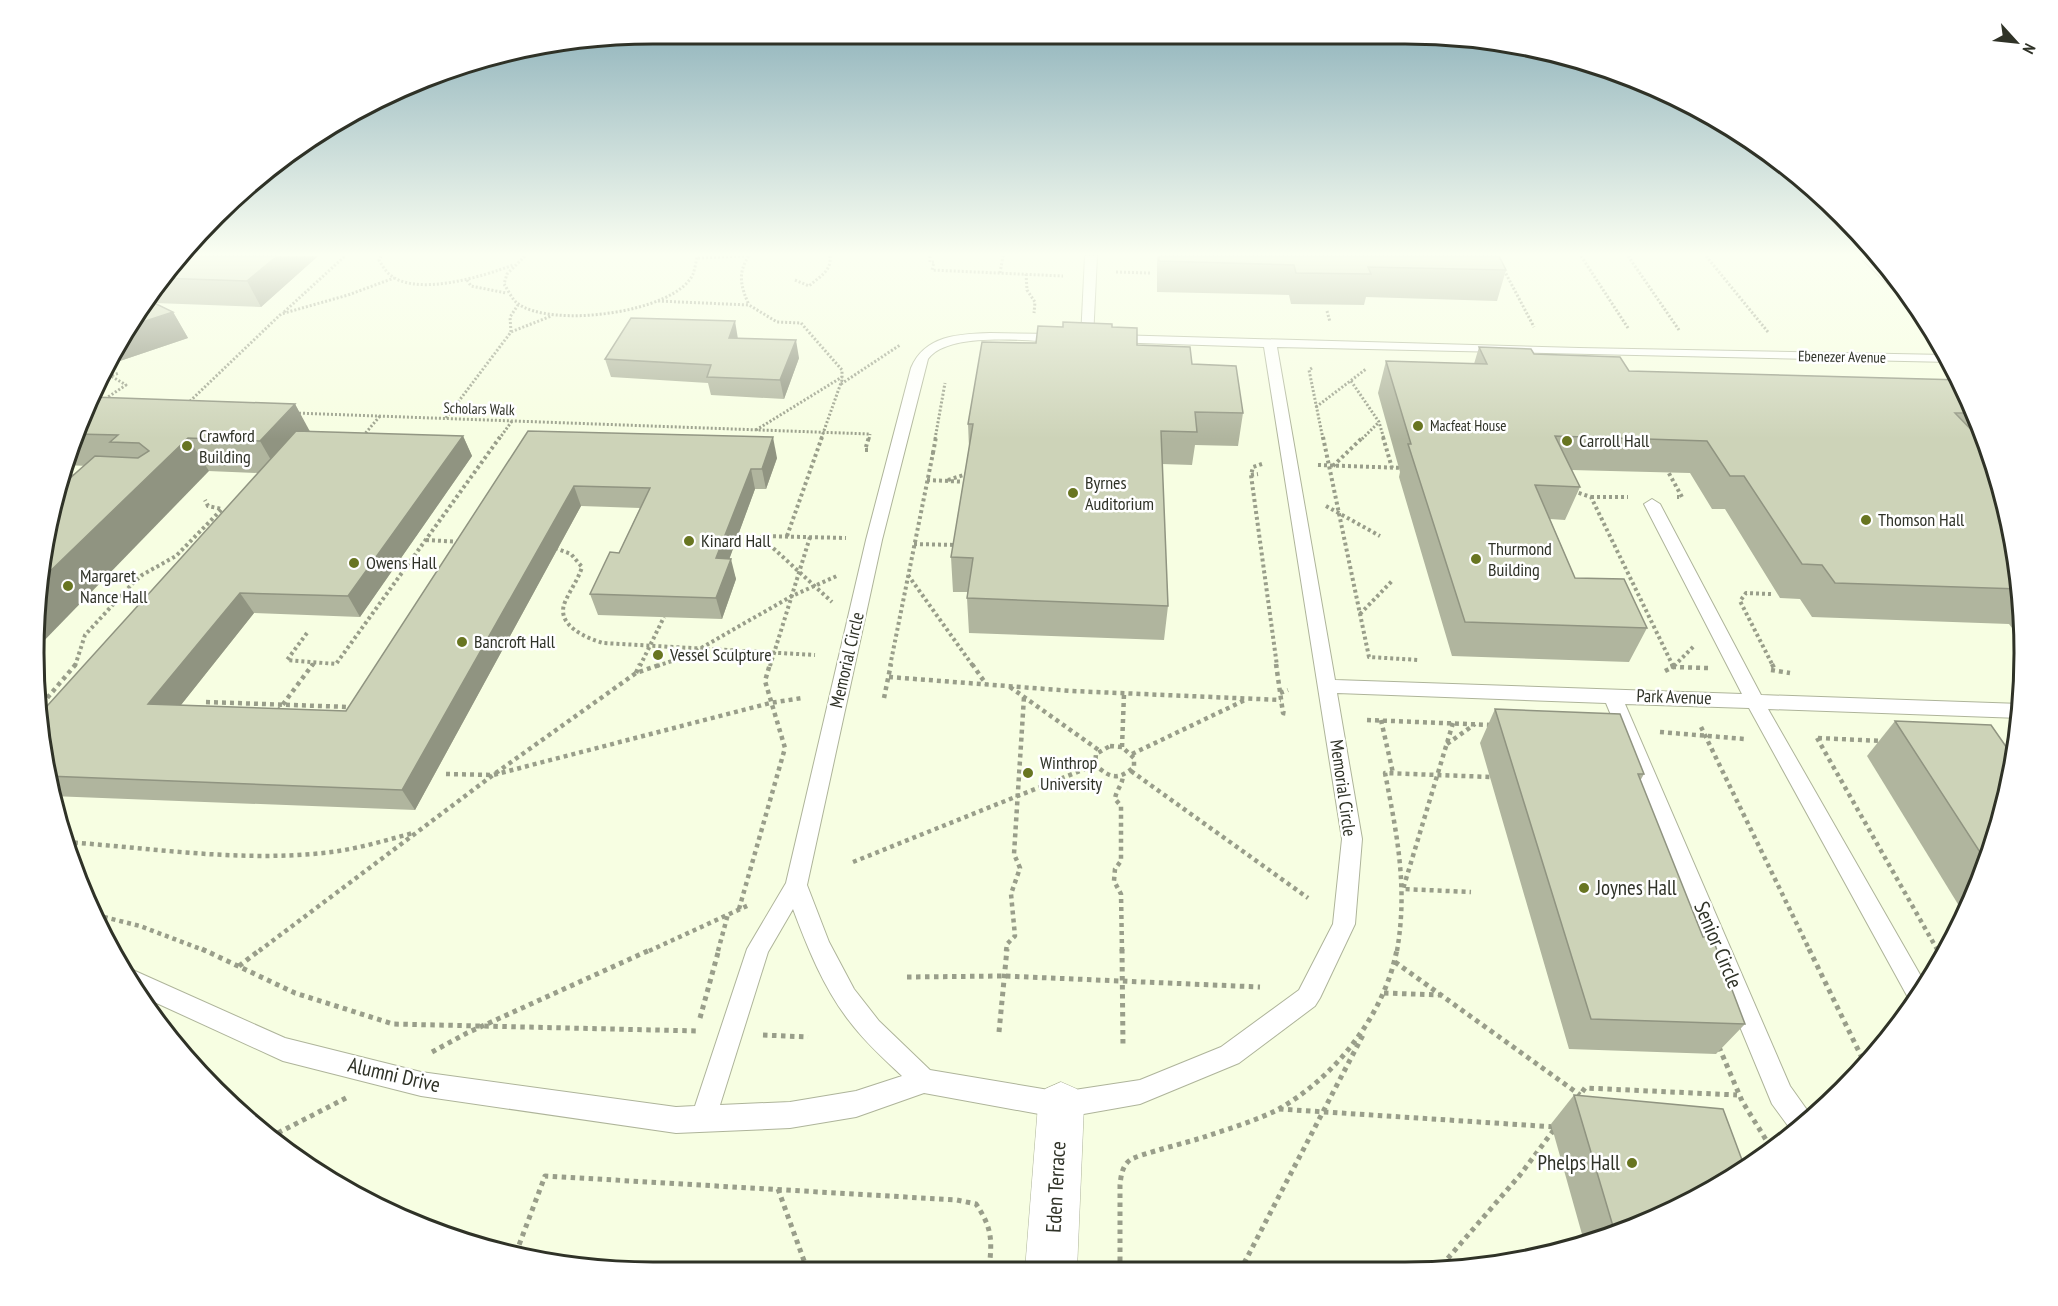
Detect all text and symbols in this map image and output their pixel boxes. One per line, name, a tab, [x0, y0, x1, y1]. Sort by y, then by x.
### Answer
north arrow	[1986, 12, 2046, 72]
text: N	[2018, 40, 2040, 57]
street label: Ebenezer Avenue	[1798, 346, 1886, 367]
street label: Scholars Walk	[443, 398, 515, 419]
place label: Macfeat House	[1430, 416, 1506, 435]
marker: Macfeat House	[1411, 419, 1425, 433]
place label: Crawford Building	[199, 424, 255, 468]
place label: Carroll Hall	[1579, 429, 1650, 452]
marker: Carroll Hall	[1560, 434, 1574, 448]
marker: Crawford Building	[180, 439, 194, 453]
place label: Byrnes Auditorium	[1085, 471, 1154, 515]
marker: Byrnes Auditorium	[1066, 486, 1080, 500]
place label: Thomson Hall	[1878, 508, 1965, 531]
marker: Thomson Hall	[1859, 513, 1873, 527]
place label: Kinard Hall	[701, 529, 771, 552]
marker: Kinard Hall	[682, 534, 696, 548]
place label: Thurmond Building	[1488, 537, 1552, 581]
place label: Owens Hall	[366, 551, 438, 574]
marker: Thurmond Building	[1469, 552, 1483, 566]
marker: Owens Hall	[347, 556, 361, 570]
place label: Margaret Nance Hall	[80, 564, 148, 608]
marker: Margaret Nance Hall	[61, 579, 75, 593]
street label: Memorial Circle	[824, 610, 869, 710]
place label: Bancroft Hall	[474, 630, 556, 653]
marker: Bancroft Hall	[455, 635, 469, 649]
place label: Vessel Sculpture	[669, 643, 772, 666]
marker: Vessel Sculpture	[651, 648, 665, 662]
street label: Park Avenue	[1636, 684, 1712, 709]
street label: Memorial Circle	[1325, 738, 1362, 838]
place label: Winthrop University	[1040, 751, 1102, 795]
marker: Winthrop University	[1021, 766, 1035, 780]
place label: Joynes Hall	[1595, 874, 1677, 901]
marker: Joynes Hall	[1577, 881, 1591, 895]
street label: Senior Circle	[1688, 897, 1749, 992]
street label: Alumni Drive	[345, 1051, 443, 1098]
street label: Eden Terrace	[1040, 1141, 1071, 1233]
place label: Phelps Hall	[1538, 1149, 1620, 1176]
marker: Phelps Hall	[1625, 1156, 1639, 1170]

